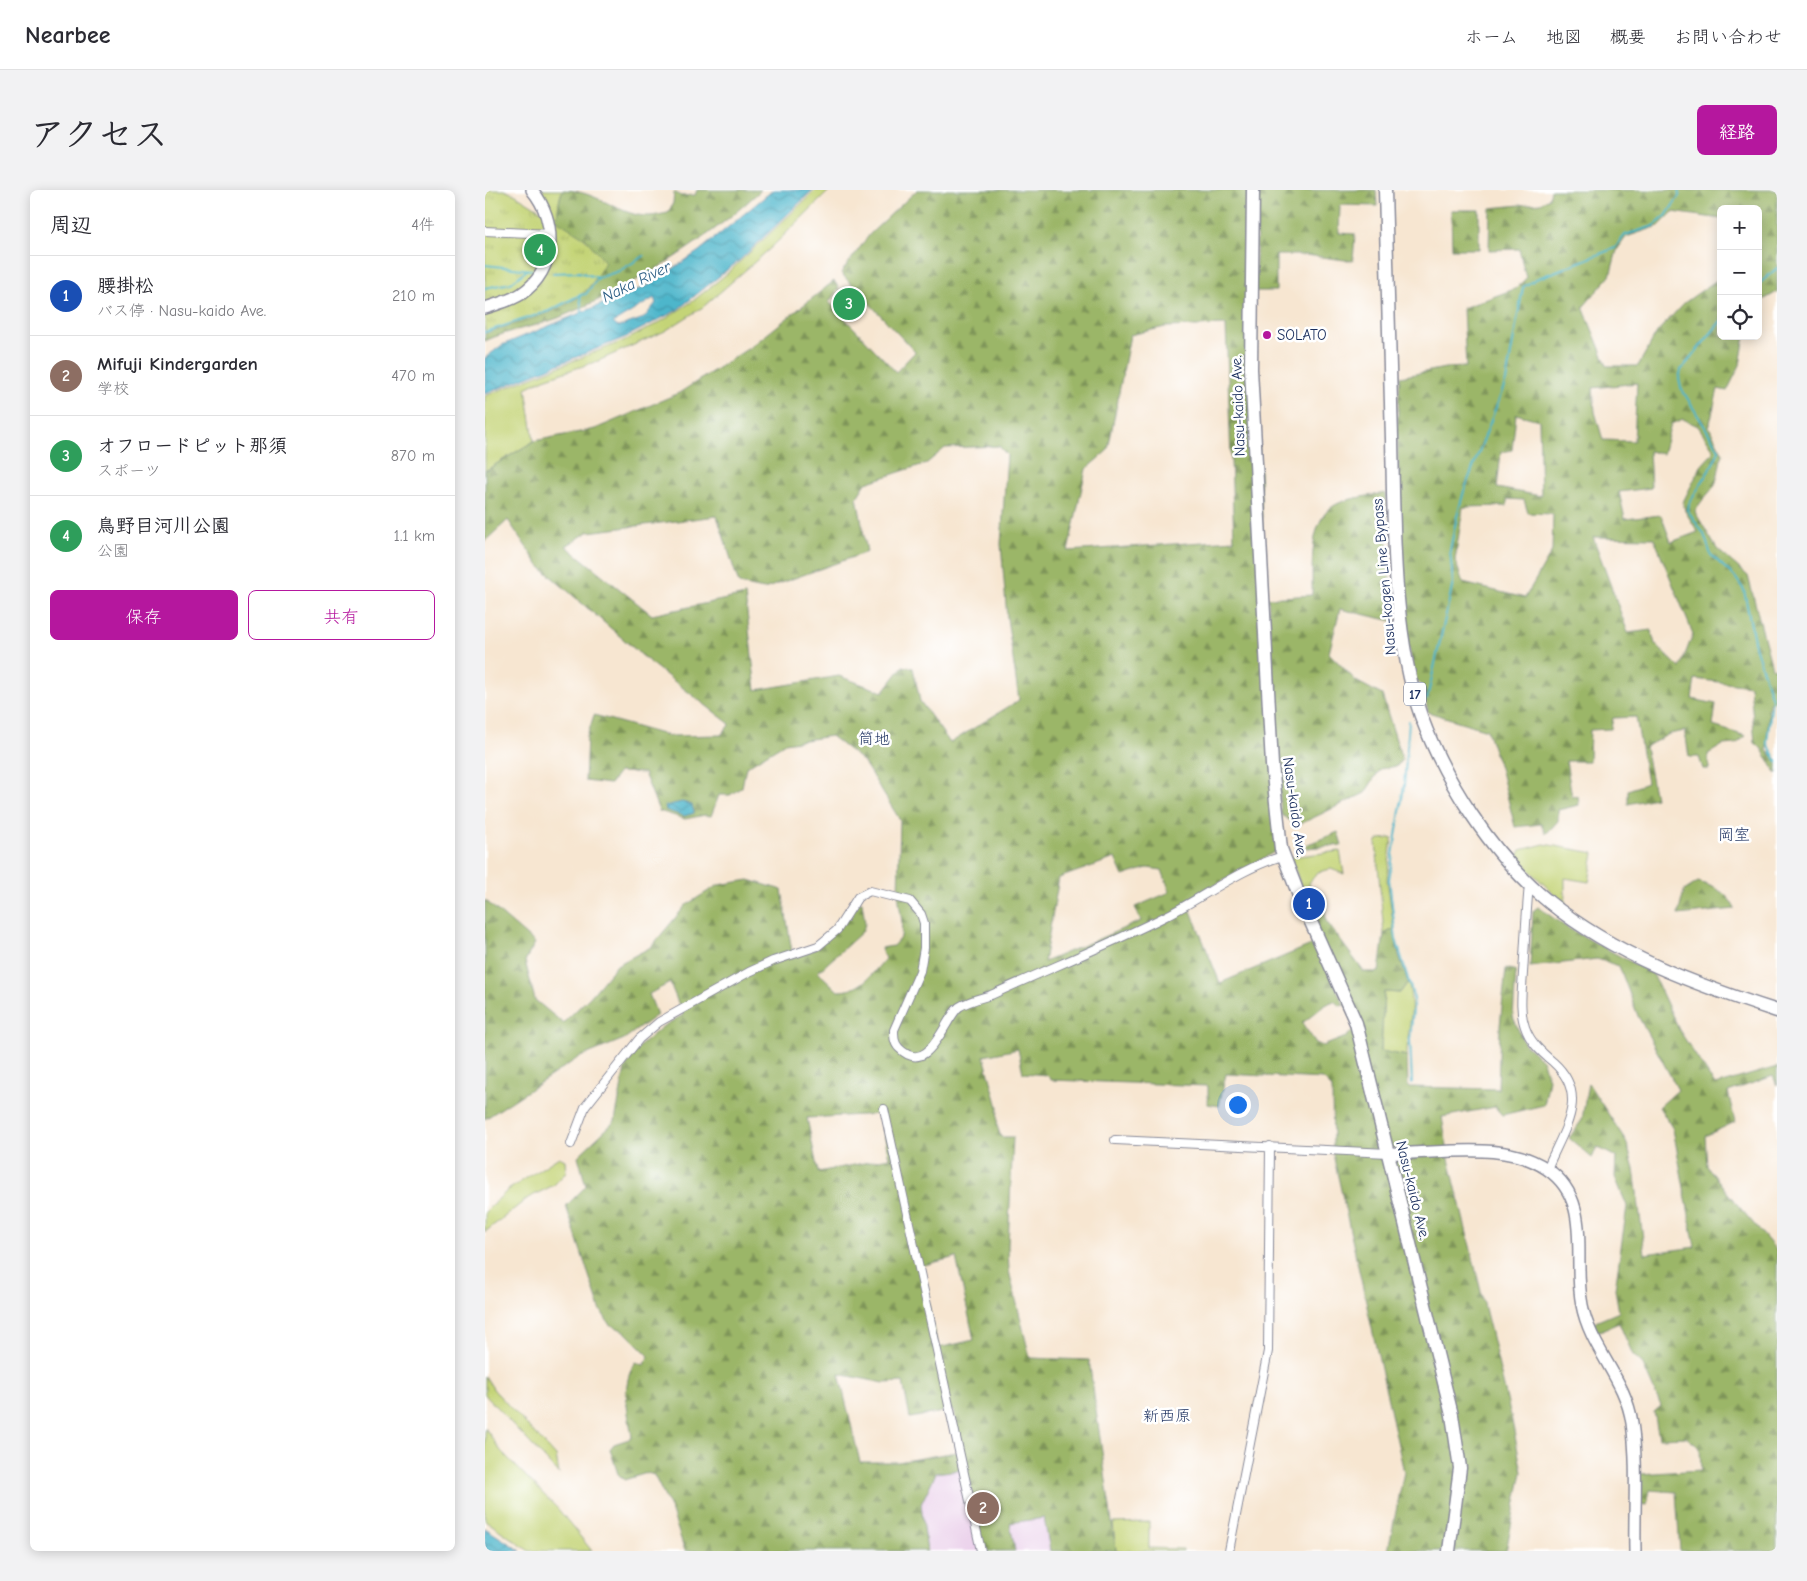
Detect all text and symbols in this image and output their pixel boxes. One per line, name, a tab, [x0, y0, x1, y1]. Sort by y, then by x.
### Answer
text: Nearbee	[25, 21, 110, 49]
text: ホーム	[1465, 27, 1518, 48]
text: 地図	[1546, 27, 1582, 48]
text: 概要	[1610, 27, 1646, 48]
text: お問い合わせ	[1674, 27, 1782, 48]
button: 経路	[1697, 105, 1777, 155]
text: アクセス	[30, 114, 168, 155]
map controls	[1717, 205, 1762, 340]
button: +	[1717, 205, 1762, 250]
text: 周辺	[50, 213, 92, 237]
text: 4件	[411, 216, 435, 234]
pin: 4	[524, 231, 556, 269]
button: −	[1717, 250, 1762, 295]
water label: Naka River	[599, 257, 674, 306]
text: 腰掛松	[97, 275, 154, 297]
pin: 3	[833, 285, 865, 323]
text: 1	[63, 287, 69, 305]
text: 210 m	[392, 287, 435, 305]
button: locate	[1717, 295, 1762, 340]
text: バス停 · Nasu-kaido Ave.	[97, 302, 266, 320]
place label: SOLATO	[1277, 326, 1327, 344]
marker: SOLATO	[1261, 329, 1273, 341]
text: Mifuji Kindergarden	[97, 353, 258, 375]
street label: Nasu-kaido Ave.	[1227, 355, 1249, 457]
text: 2	[62, 367, 70, 385]
text: 470 m	[391, 367, 435, 385]
text: 学校	[97, 380, 129, 398]
text: オフロードピット那須	[97, 435, 287, 457]
text: 3	[62, 447, 70, 465]
text: 870 m	[391, 447, 435, 465]
text: スポーツ	[97, 462, 161, 480]
street label: Nasu-kogen Line Bypass	[1368, 498, 1400, 656]
text: 鳥野目河川公園	[97, 515, 230, 537]
text: 4	[62, 527, 70, 545]
text: 1.1 km	[394, 527, 435, 545]
text: 公園	[97, 542, 129, 560]
button: 保存	[50, 590, 238, 640]
button: 共有	[248, 590, 435, 640]
road number: 17	[1404, 682, 1426, 706]
district label: 筒地	[858, 730, 890, 748]
street label: Nasu-kaido Ave.	[1279, 756, 1311, 858]
district label: 岡室	[1718, 826, 1750, 844]
pin: 1	[1293, 885, 1325, 923]
your location	[1225, 1092, 1251, 1118]
street label: Nasu-kaido Ave.	[1392, 1139, 1434, 1241]
district label: 新西原	[1143, 1407, 1191, 1425]
pin: 2	[967, 1489, 999, 1527]

